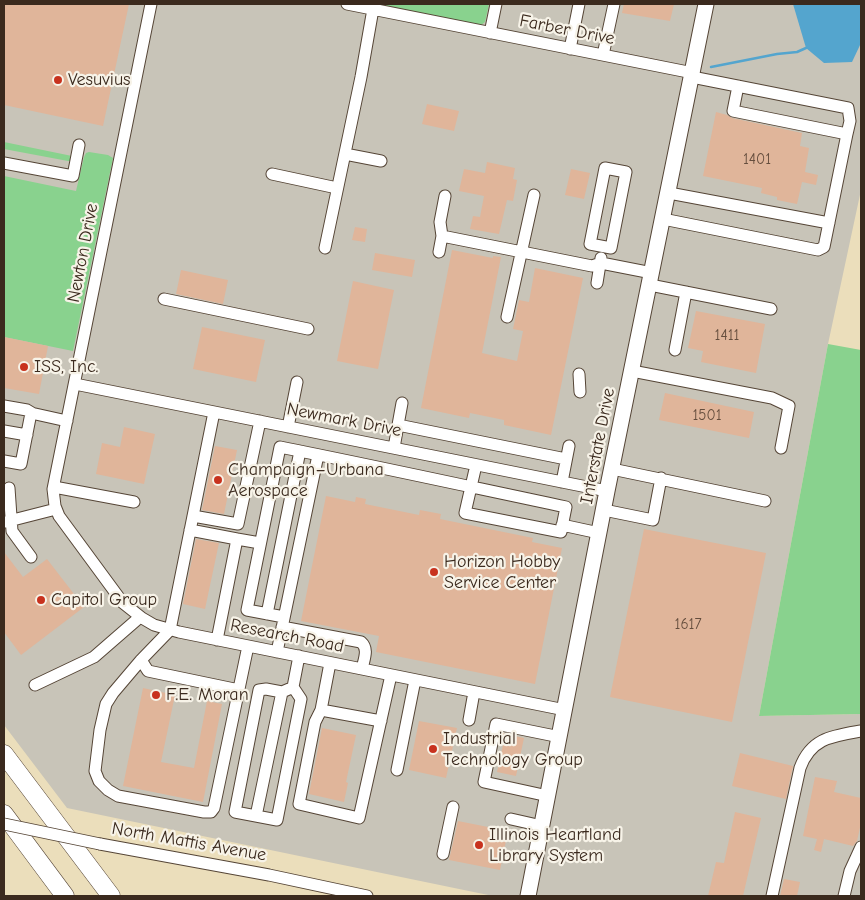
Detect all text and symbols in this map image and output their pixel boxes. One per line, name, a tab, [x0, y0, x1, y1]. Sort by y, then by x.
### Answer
street label: Farber Drive	[518, 10, 616, 50]
place label: Vesuvius	[68, 69, 131, 91]
marker: Vesuvius	[52, 74, 64, 86]
house number: 1401	[743, 151, 771, 169]
street label: Newton Drive	[63, 202, 103, 304]
house number: 1411	[714, 327, 740, 345]
place label: ISS, Inc.	[34, 356, 98, 378]
marker: ISS, Inc.	[18, 361, 30, 373]
street label: Interstate Drive	[576, 386, 620, 506]
street label: Newmark Drive	[285, 398, 403, 442]
house number: 1501	[692, 407, 722, 425]
place label: Champaign–Urbana Aerospace	[228, 459, 384, 502]
marker: Champaign–Urbana Aerospace	[212, 474, 224, 486]
place label: Horizon Hobby Service Center	[444, 551, 560, 594]
marker: Horizon Hobby Service Center	[428, 566, 440, 578]
place label: Capitol Group	[51, 589, 157, 611]
marker: Capitol Group	[35, 594, 47, 606]
street label: Research Road	[228, 614, 346, 658]
house number: 1617	[674, 616, 702, 634]
place label: F.E. Moran	[166, 684, 249, 706]
marker: F.E. Moran	[150, 689, 162, 701]
place label: Industrial Technology Group	[443, 728, 583, 771]
marker: Industrial Technology Group	[427, 743, 439, 755]
street label: North Mattis Avenue	[110, 818, 268, 866]
place label: Illinois Heartland Library System	[489, 824, 621, 866]
marker: Illinois Heartland Library System	[473, 839, 485, 851]

